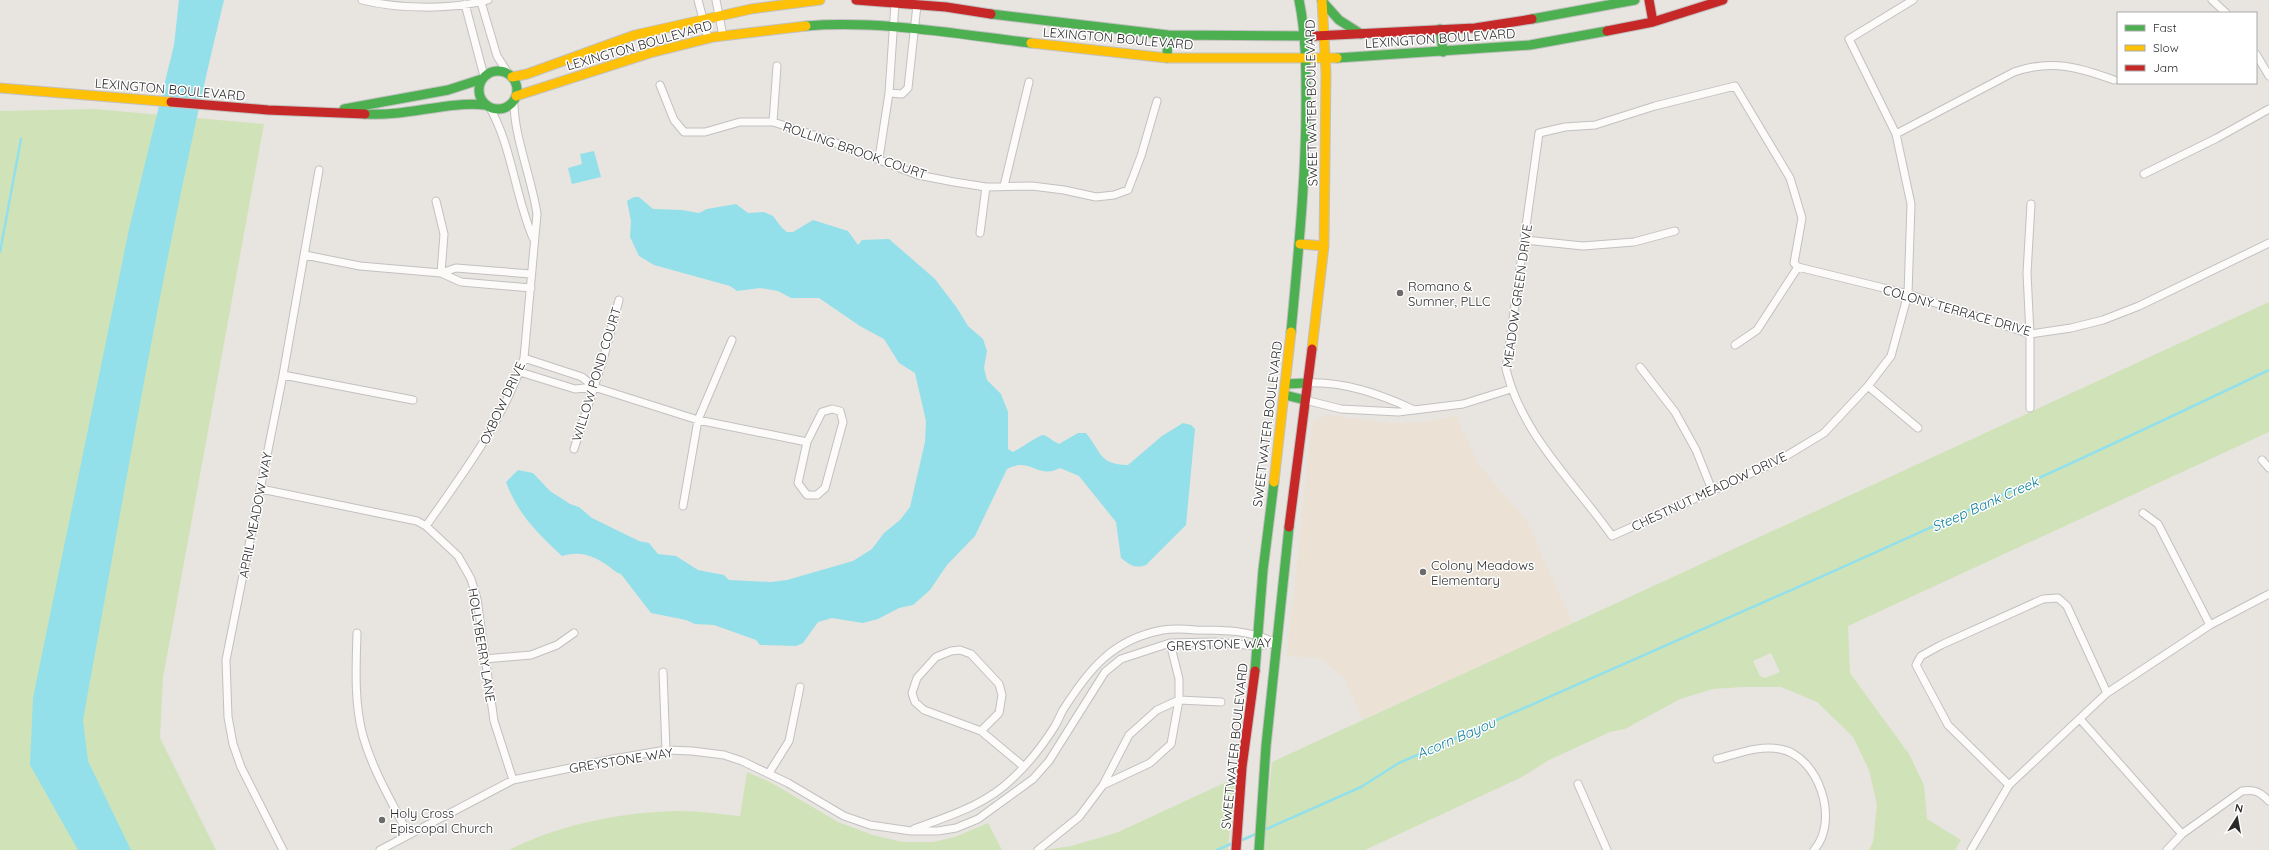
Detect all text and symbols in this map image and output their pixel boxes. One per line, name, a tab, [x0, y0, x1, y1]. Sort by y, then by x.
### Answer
legend	[2117, 12, 2257, 84]
street label: LEXINGTON BOULEVARD	[564, 17, 714, 73]
street label: SWEETWATER BOULEVARD	[1302, 19, 1320, 187]
text: Fast	[2153, 20, 2177, 35]
street label: LEXINGTON BOULEVARD	[1042, 23, 1194, 53]
street label: LEXINGTON BOULEVARD	[1364, 25, 1516, 51]
text: Slow	[2153, 40, 2179, 55]
text: Jam	[2153, 60, 2178, 75]
street label: LEXINGTON BOULEVARD	[94, 74, 246, 104]
street label: ROLLING BROOK COURT	[781, 118, 929, 182]
street label: MEADOW GREEN DRIVE	[1499, 223, 1535, 369]
place label: Romano & Sumner, PLLC	[1408, 278, 1491, 309]
street label: COLONY TERRACE DRIVE	[1881, 281, 2033, 339]
marker: Romano & Sumner, PLLC	[1395, 288, 1405, 298]
street label: WILLOW POND COURT	[568, 305, 624, 443]
street label: SWEETWATER BOULEVARD	[1249, 340, 1285, 508]
street label: OXBOW DRIVE	[476, 359, 528, 447]
street label: CHESTNUT MEADOW DRIVE	[1629, 448, 1789, 534]
street label: APRIL MEADOW WAY	[235, 450, 275, 579]
water label: Steep Bank Creek	[1929, 472, 2043, 536]
place label: Colony Meadows Elementary	[1431, 557, 1534, 588]
marker: Colony Meadows Elementary	[1418, 567, 1428, 577]
street label: HOLLYBERRY LANE	[465, 587, 499, 703]
street label: GREYSTONE WAY	[1166, 634, 1272, 654]
street label: SWEETWATER BOULEVARD	[1217, 662, 1251, 830]
water label: Acorn Bayou	[1414, 713, 1499, 763]
street label: GREYSTONE WAY	[568, 744, 675, 776]
north arrow	[2217, 798, 2257, 838]
text: N	[2234, 801, 2244, 816]
place label: Holy Cross Episcopal Church	[390, 805, 493, 836]
marker: Holy Cross Episcopal Church	[377, 815, 387, 825]

